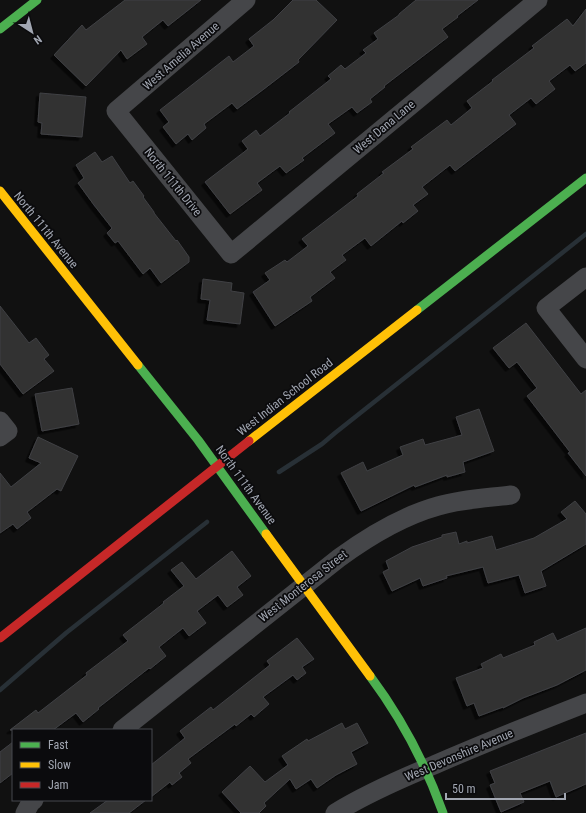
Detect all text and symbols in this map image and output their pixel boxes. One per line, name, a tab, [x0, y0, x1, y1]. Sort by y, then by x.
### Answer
north arrow	[12, 12, 52, 52]
street label: West Amelia Avenue	[140, 19, 222, 93]
text: N	[31, 32, 44, 47]
street label: West Dana Lane	[350, 97, 418, 157]
street label: North 111th Drive	[141, 145, 205, 219]
street label: North 111th Avenue	[11, 189, 81, 271]
street label: West Indian School Road	[234, 355, 336, 439]
street label: North 111th Avenue	[213, 443, 279, 527]
street label: West Monterosa Street	[256, 547, 350, 625]
street label: West Devonshire Avenue	[403, 726, 516, 784]
legend	[12, 729, 152, 801]
text: Fast	[48, 738, 69, 752]
text: Slow	[48, 758, 71, 772]
scale bar	[446, 775, 565, 801]
text: Jam	[48, 778, 69, 792]
text: 50 m	[452, 782, 476, 796]

